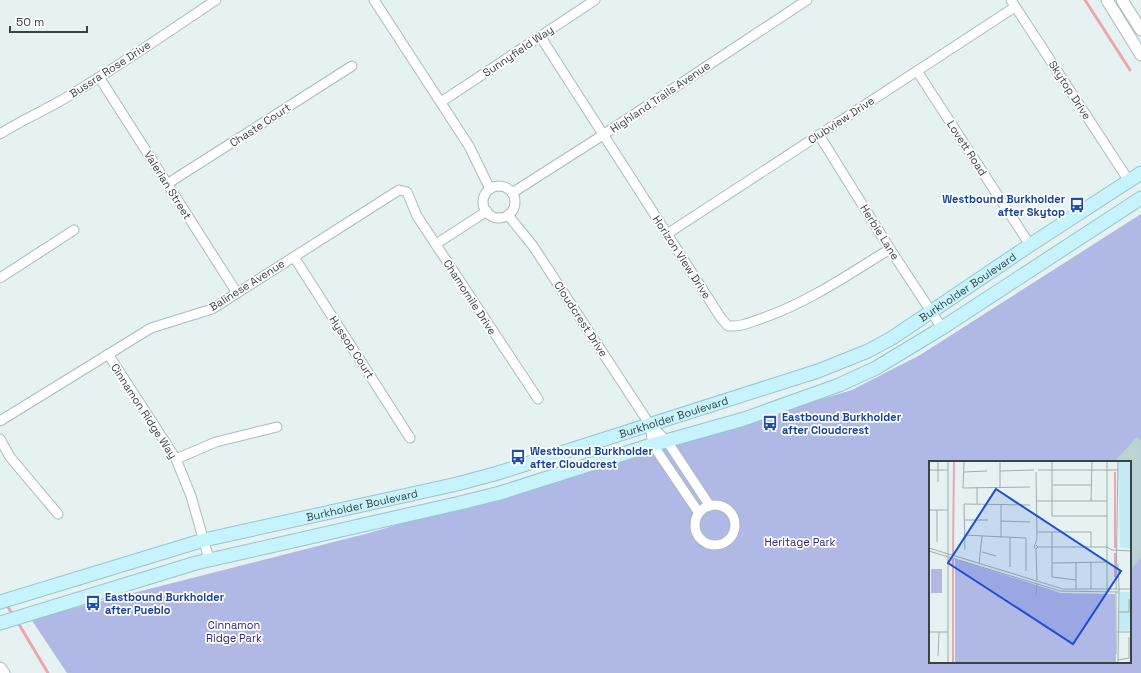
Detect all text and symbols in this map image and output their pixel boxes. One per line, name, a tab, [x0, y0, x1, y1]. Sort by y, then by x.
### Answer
scale bar	[10, 8, 87, 34]
text: 50 m	[16, 14, 44, 30]
street label: Sunnyfield Way	[480, 22, 556, 80]
street label: Bussra Rose Drive	[67, 38, 153, 100]
street label: Highland Trails Avenue	[607, 58, 713, 136]
street label: Skytop Drive	[1046, 58, 1094, 122]
street label: Clubview Drive	[805, 93, 877, 147]
street label: Chaste Court	[227, 100, 293, 150]
street label: Lovett Road	[944, 118, 990, 178]
street label: Valerian Street	[141, 148, 195, 222]
place label: Westbound Burkholder after Skytop	[942, 192, 1066, 219]
bus stop icon: Westbound Burkholder after Skytop	[1068, 196, 1086, 214]
street label: Herbie Lane	[857, 202, 903, 262]
street label: Horizon View Drive	[650, 213, 714, 301]
street label: Burkholder Boulevard	[916, 249, 1019, 325]
street label: Balinese Avenue	[207, 256, 287, 314]
street label: Chamomile Drive	[440, 257, 500, 337]
street label: Cloudcrest Drive	[551, 279, 611, 359]
street label: Hyssop Court	[327, 313, 377, 381]
street label: Cinnamon Ridge Way	[108, 361, 180, 461]
street label: Burkholder Boulevard	[617, 393, 730, 441]
place label: Eastbound Burkholder after Cloudcrest	[782, 410, 902, 437]
bus stop icon: Eastbound Burkholder after Cloudcrest	[761, 414, 779, 432]
place label: Westbound Burkholder after Cloudcrest	[530, 444, 653, 471]
bus stop icon: Westbound Burkholder after Cloudcrest	[509, 448, 527, 466]
inset map	[929, 461, 1131, 663]
street label: Burkholder Boulevard	[305, 486, 419, 524]
park label: Heritage Park	[764, 535, 836, 549]
place label: Eastbound Burkholder after Pueblo	[105, 590, 225, 617]
bus stop icon: Eastbound Burkholder after Pueblo	[84, 594, 102, 612]
park label: Cinnamon Ridge Park	[206, 618, 262, 645]

